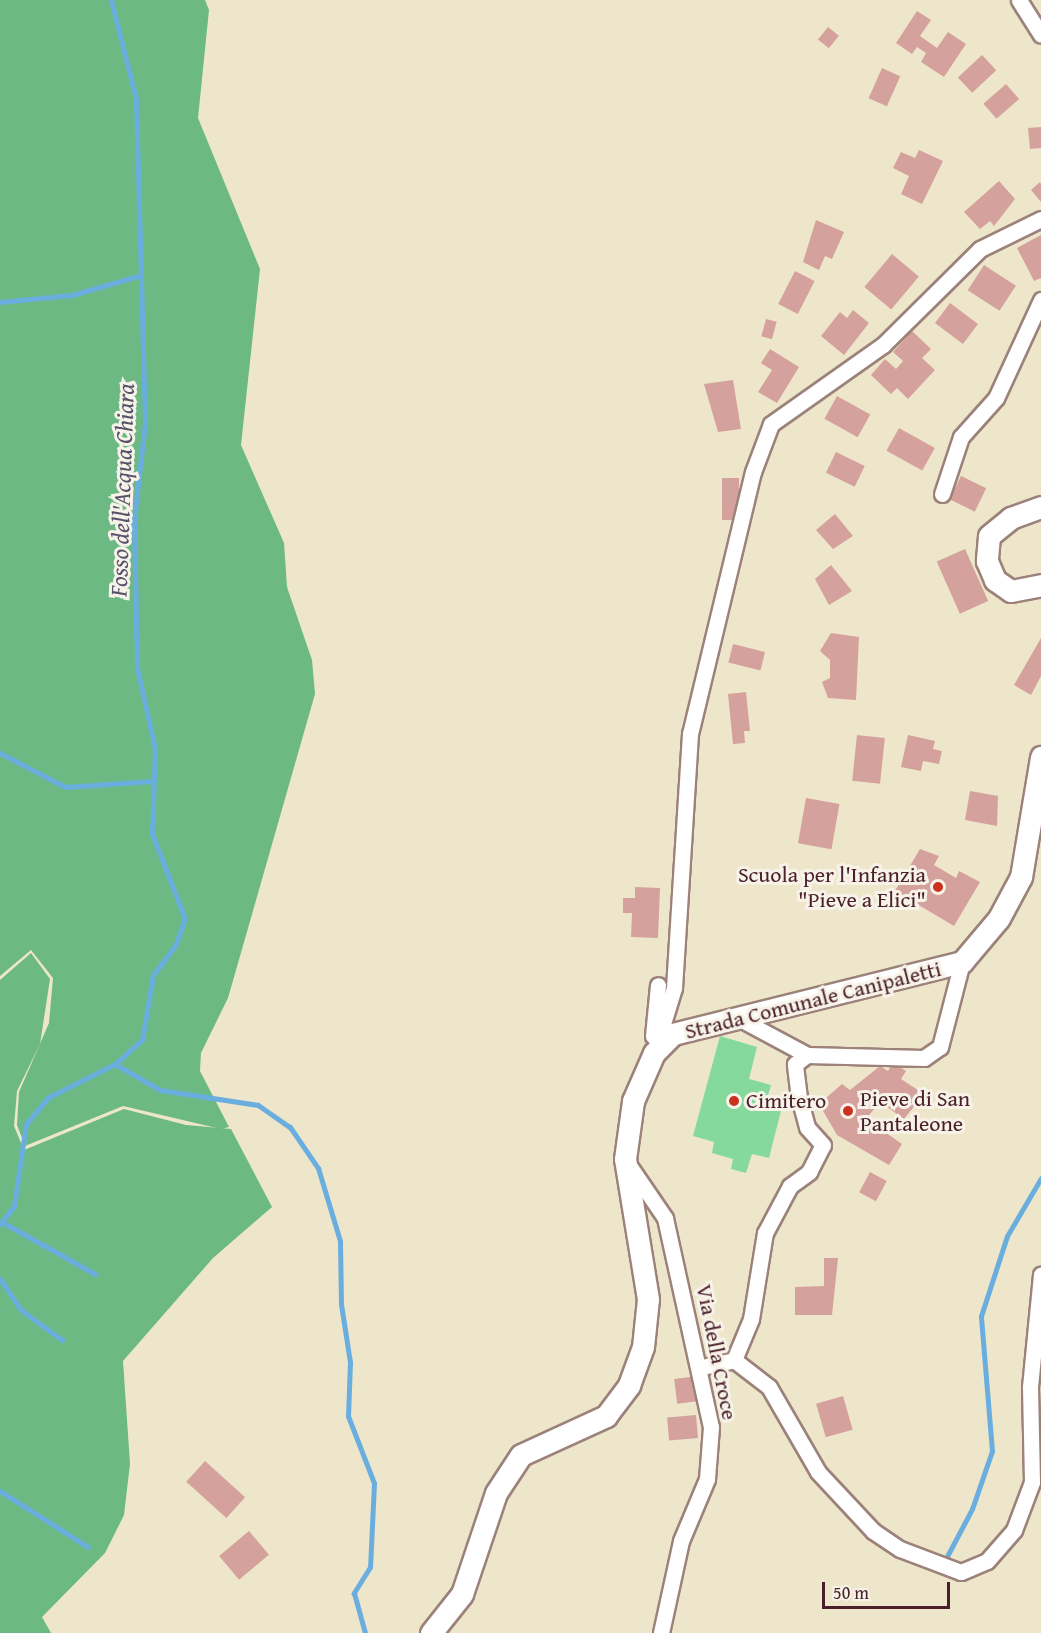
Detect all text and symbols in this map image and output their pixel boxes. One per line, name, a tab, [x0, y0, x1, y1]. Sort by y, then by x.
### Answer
water label: Fosso dell'Acqua Chiara	[104, 383, 140, 597]
place label: Scuola per l'Infanzia "Pieve a Elici"	[738, 861, 926, 912]
marker: Scuola per l'Infanzia "Pieve a Elici"	[931, 880, 945, 894]
street label: Strada Comunale Canipaletti	[682, 955, 944, 1045]
place label: Pieve di San Pantaleone	[860, 1085, 970, 1136]
place label: Cimitero	[746, 1088, 826, 1114]
marker: Cimitero	[727, 1094, 741, 1108]
marker: Pieve di San Pantaleone	[841, 1104, 855, 1118]
street label: Via della Croce	[691, 1282, 743, 1422]
scale bar	[825, 1570, 952, 1608]
text: 50 m	[833, 1579, 869, 1606]

